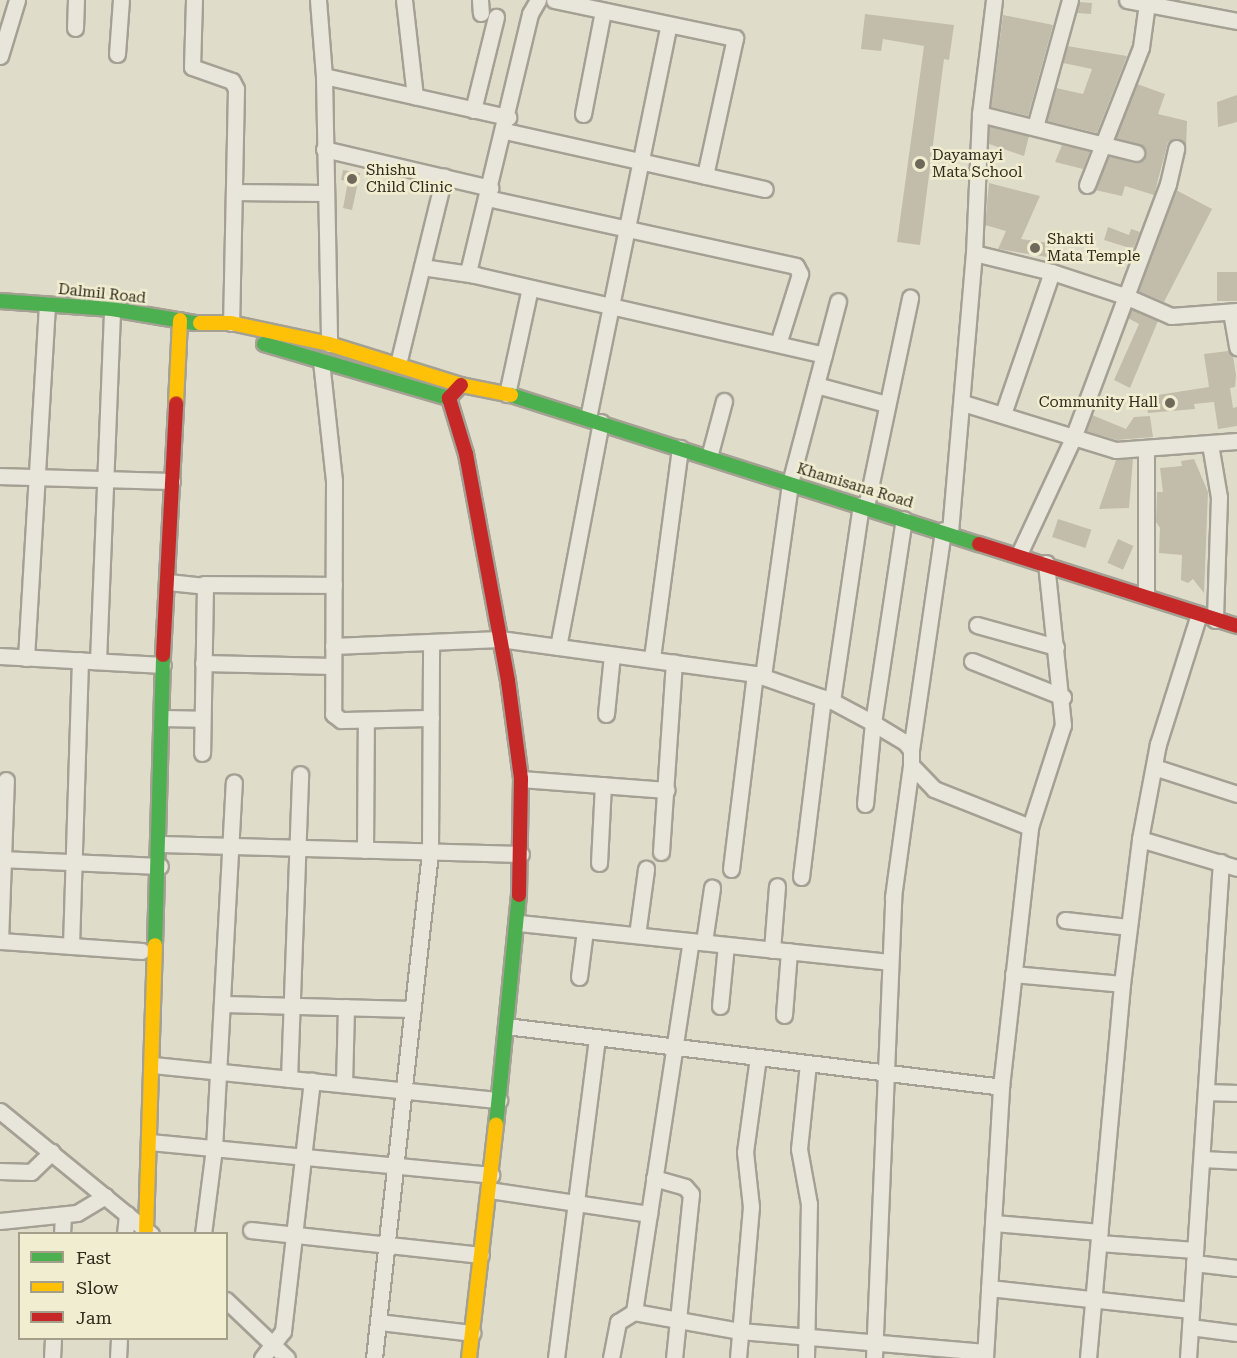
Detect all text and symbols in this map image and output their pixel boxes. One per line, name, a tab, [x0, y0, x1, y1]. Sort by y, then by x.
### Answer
place label: Dayamayi Mata School	[932, 146, 1022, 181]
marker: Dayamayi Mata School	[913, 157, 927, 171]
place label: Shishu Child Clinic	[366, 161, 452, 196]
marker: Shishu Child Clinic	[343, 170, 361, 188]
place label: Shakti Mata Temple	[1047, 230, 1140, 265]
marker: Shakti Mata Temple	[1028, 241, 1042, 255]
street label: Dalmil Road	[57, 280, 147, 308]
place label: Community Hall	[1039, 394, 1158, 412]
marker: Community Hall	[1163, 396, 1177, 410]
street label: Khamisana Road	[795, 460, 915, 512]
legend	[18, 1232, 228, 1340]
text: Fast	[76, 1247, 111, 1268]
text: Slow	[76, 1277, 118, 1298]
text: Jam	[76, 1307, 112, 1328]

